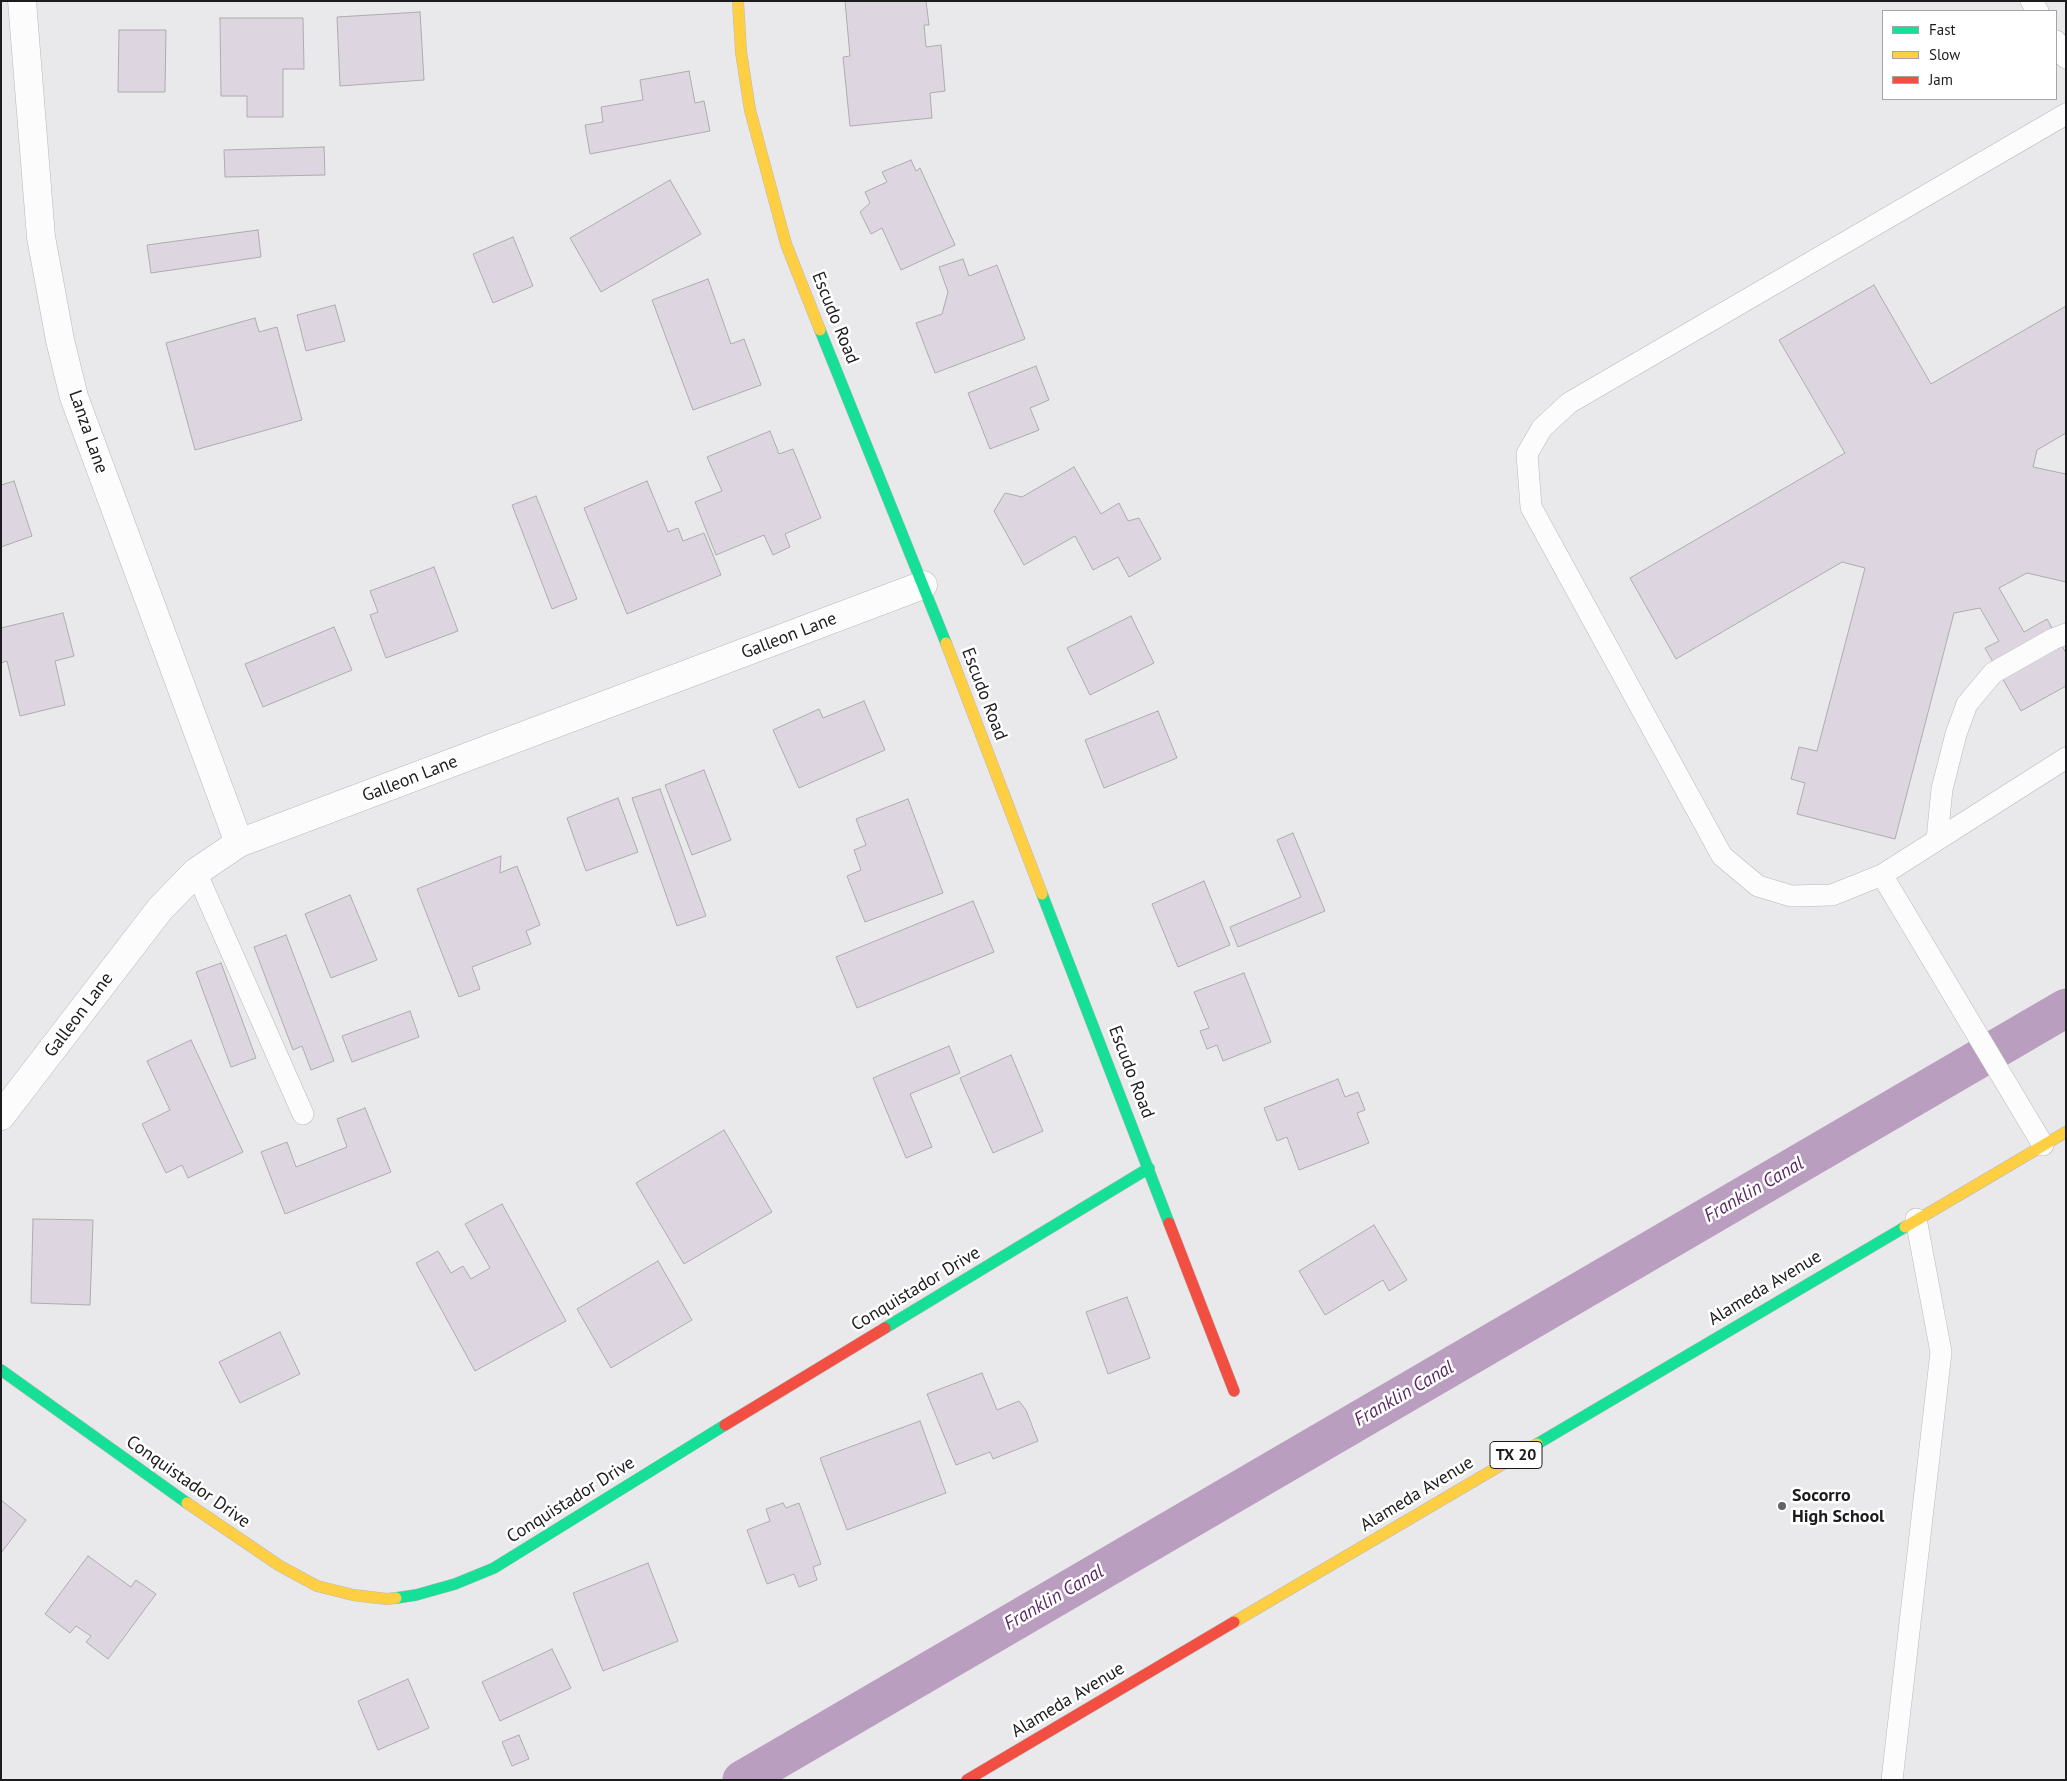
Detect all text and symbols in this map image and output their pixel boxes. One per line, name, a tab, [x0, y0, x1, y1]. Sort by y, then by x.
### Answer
legend	[1882, 10, 2057, 100]
text: Fast	[1929, 20, 1956, 39]
text: Slow	[1929, 45, 1960, 64]
text: Jam	[1929, 70, 1953, 89]
street label: Escudo Road	[807, 269, 863, 367]
street label: Lanza Lane	[64, 388, 112, 476]
street label: Galleon Lane	[738, 608, 840, 664]
street label: Escudo Road	[956, 645, 1012, 743]
street label: Galleon Lane	[359, 751, 461, 807]
street label: Galleon Lane	[40, 968, 118, 1062]
street label: Escudo Road	[1103, 1023, 1159, 1121]
water label: Franklin Canal	[1700, 1152, 1808, 1228]
street label: Conquistador Drive	[848, 1242, 984, 1336]
street label: Alameda Avenue	[1705, 1246, 1825, 1330]
water label: Franklin Canal	[1350, 1356, 1458, 1432]
street label: Conquistador Drive	[122, 1431, 254, 1533]
road number: TX 20	[1490, 1442, 1542, 1468]
street label: Conquistador Drive	[503, 1452, 639, 1548]
street label: Alameda Avenue	[1357, 1452, 1477, 1536]
place label: Socorro High School	[1792, 1485, 1884, 1528]
marker: Socorro High School	[1776, 1500, 1788, 1512]
water label: Franklin Canal	[1000, 1560, 1108, 1636]
street label: Alameda Avenue	[1008, 1658, 1128, 1742]

